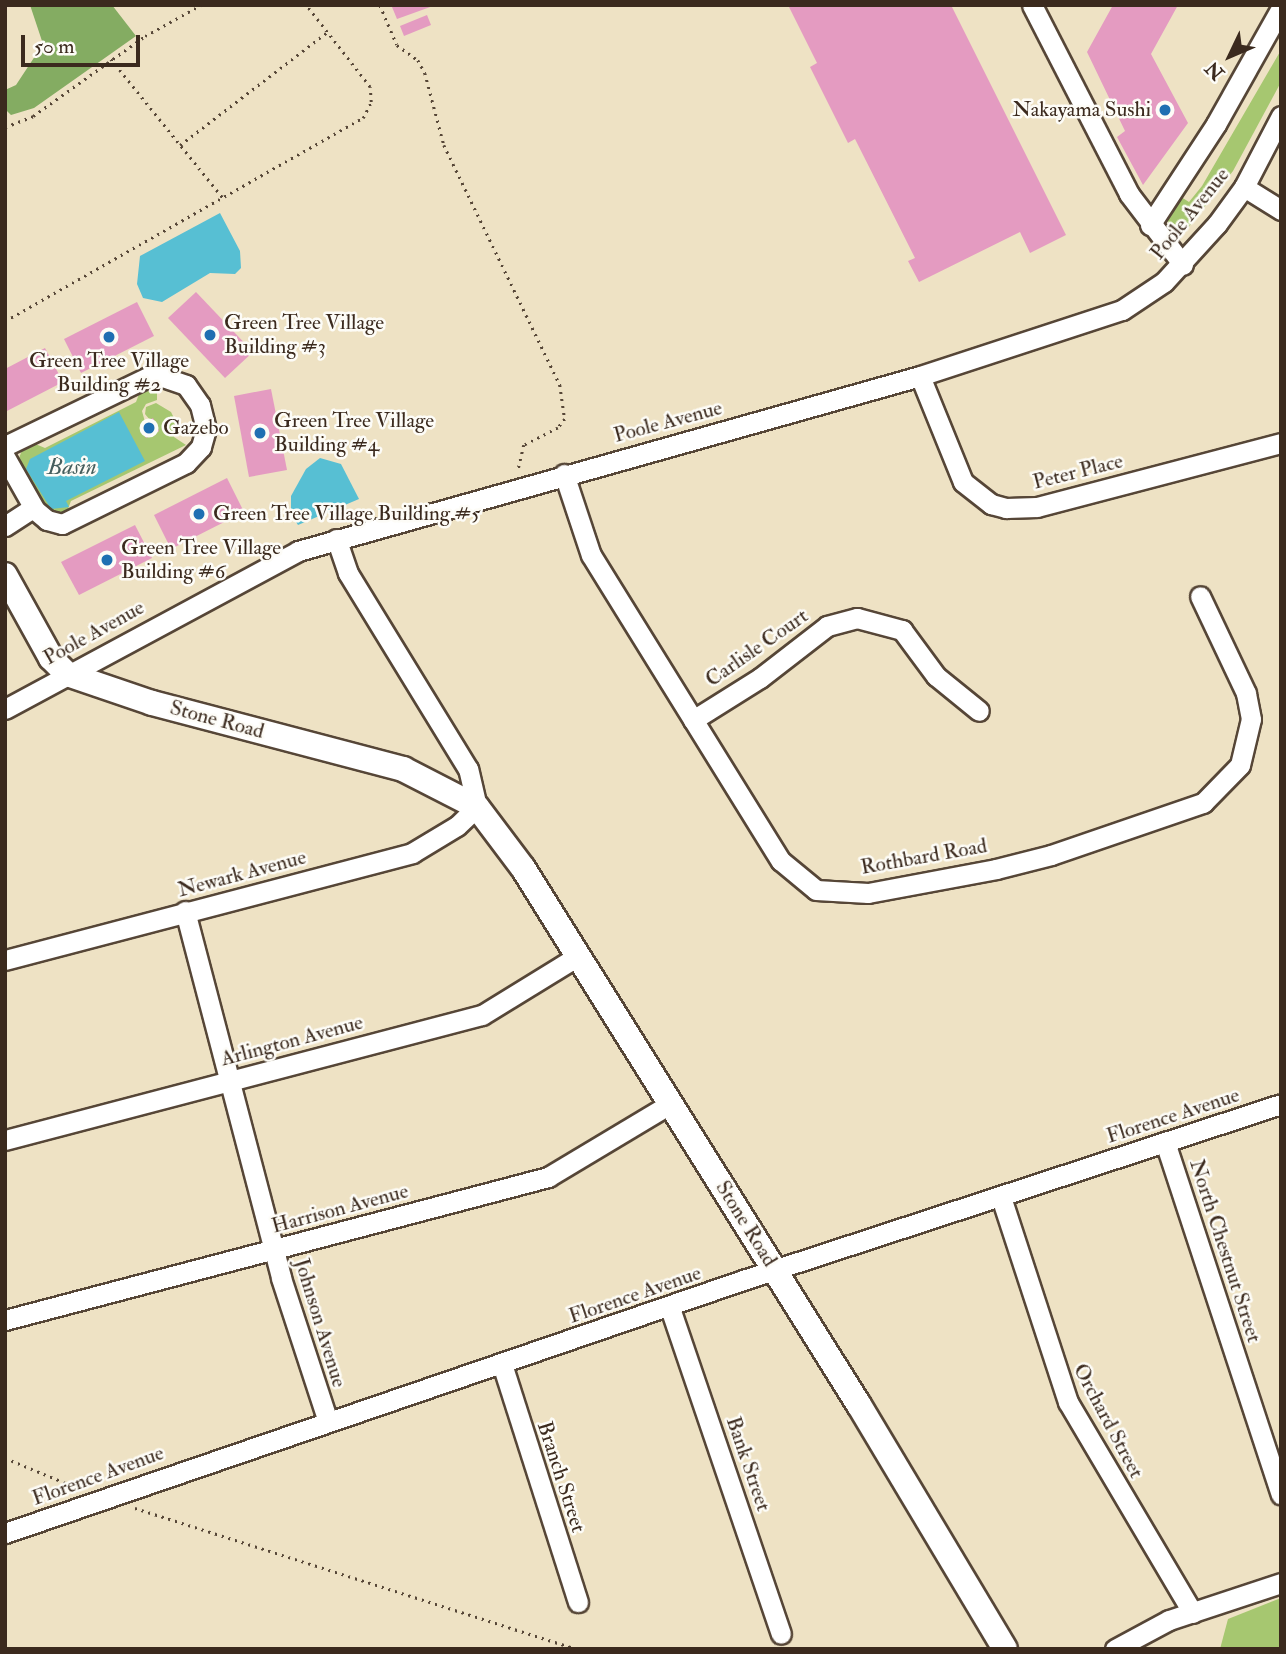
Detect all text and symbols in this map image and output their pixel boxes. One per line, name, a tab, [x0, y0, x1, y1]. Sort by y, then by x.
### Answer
scale bar	[24, 21, 144, 65]
north arrow	[1195, 21, 1265, 91]
text: 50 m	[34, 33, 75, 60]
text: N	[1200, 56, 1229, 85]
place label: Nakayama Sushi	[1012, 97, 1151, 123]
marker: Nakayama Sushi	[1157, 102, 1173, 118]
street label: Poole Avenue	[1145, 163, 1235, 265]
place label: Green Tree Village Building #3	[224, 310, 384, 360]
marker: Green Tree Village Building #3	[202, 327, 218, 343]
marker: Green Tree Village Building #2	[101, 329, 117, 345]
place label: Green Tree Village Building #2	[29, 348, 189, 398]
street label: Poole Avenue	[611, 395, 725, 449]
place label: Green Tree Village Building #4	[274, 408, 434, 458]
place label: Gazebo	[163, 415, 229, 441]
marker: Gazebo	[141, 420, 157, 436]
marker: Green Tree Village Building #4	[252, 425, 268, 441]
street label: Peter Place	[1030, 449, 1126, 495]
water label: Basin	[47, 453, 97, 481]
place label: Green Tree Village Building #5	[213, 501, 480, 527]
marker: Green Tree Village Building #5	[191, 506, 207, 522]
place label: Green Tree Village Building #6	[121, 535, 281, 585]
marker: Green Tree Village Building #6	[99, 552, 115, 568]
street label: Poole Avenue	[39, 595, 149, 671]
street label: Carlisle Court	[701, 603, 813, 693]
street label: Stone Road	[167, 695, 267, 745]
street label: Rothbard Road	[859, 833, 989, 881]
street label: Newark Avenue	[175, 845, 309, 903]
street label: Arlington Avenue	[218, 1010, 366, 1072]
street label: Florence Avenue	[1103, 1083, 1243, 1149]
street label: North Chestnut Street	[1184, 1156, 1266, 1346]
street label: Stone Road	[710, 1176, 782, 1272]
street label: Harrison Avenue	[269, 1179, 411, 1239]
street label: Johnson Avenue	[288, 1256, 352, 1390]
street label: Florence Avenue	[565, 1261, 705, 1329]
street label: Orchard Street	[1067, 1359, 1149, 1483]
street label: Bank Street	[720, 1413, 776, 1515]
street label: Branch Street	[531, 1418, 591, 1536]
street label: Florence Avenue	[29, 1441, 167, 1511]

